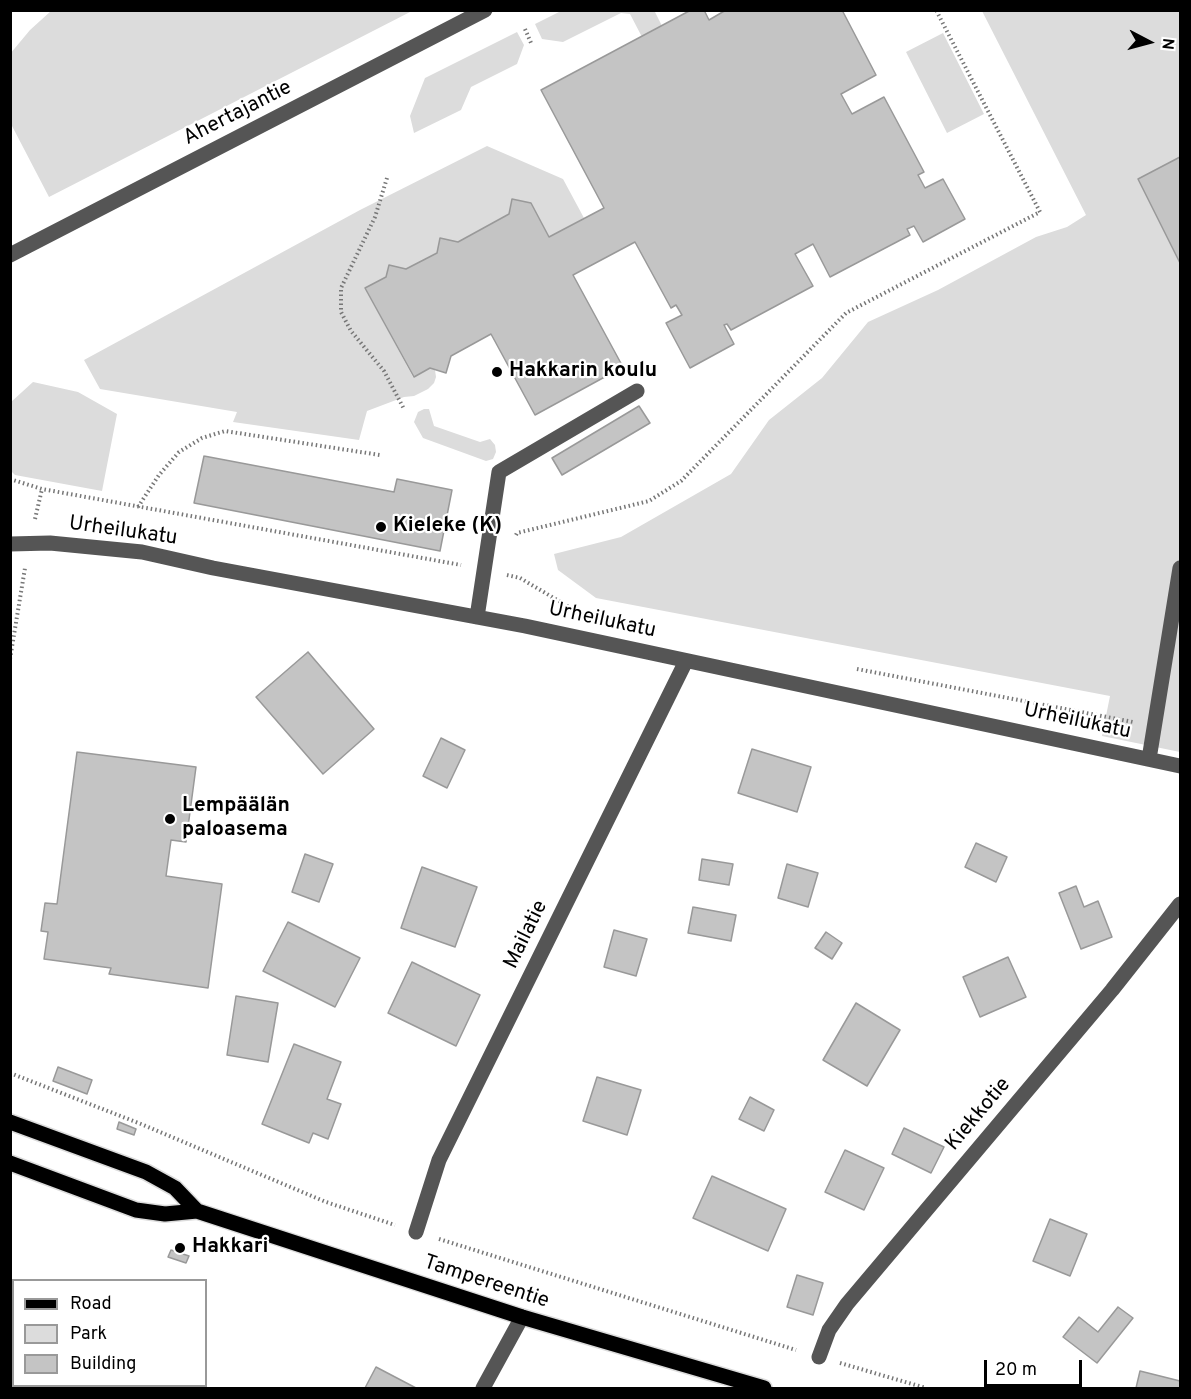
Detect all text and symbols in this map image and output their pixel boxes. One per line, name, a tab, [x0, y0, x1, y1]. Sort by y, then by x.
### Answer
north arrow	[1119, 12, 1179, 72]
text: N	[1156, 37, 1177, 51]
street label: Ahertajantie	[180, 76, 296, 152]
place label: Hakkarin koulu	[509, 359, 657, 385]
marker: Hakkarin koulu	[490, 365, 504, 379]
street label: Urheilukatu	[67, 512, 179, 552]
place label: Kieleke (K)	[393, 514, 502, 540]
marker: Kieleke (K)	[374, 520, 388, 534]
street label: Urheilukatu	[546, 597, 658, 645]
street label: Urheilukatu	[1021, 698, 1133, 746]
place label: Lempäälän paloasema	[182, 794, 290, 844]
marker: Lempäälän paloasema	[163, 812, 177, 826]
street label: Mailatie	[500, 897, 554, 973]
street label: Kiekkotie	[941, 1073, 1017, 1157]
place label: Hakkari	[192, 1235, 268, 1261]
marker: Hakkari	[173, 1241, 187, 1255]
street label: Tampereentie	[420, 1251, 552, 1315]
legend	[12, 1279, 207, 1387]
text: Road	[70, 1293, 112, 1316]
text: Park	[70, 1323, 107, 1346]
scale bar	[987, 1348, 1084, 1386]
text: Building	[70, 1353, 136, 1376]
text: 20 m	[995, 1359, 1037, 1382]

